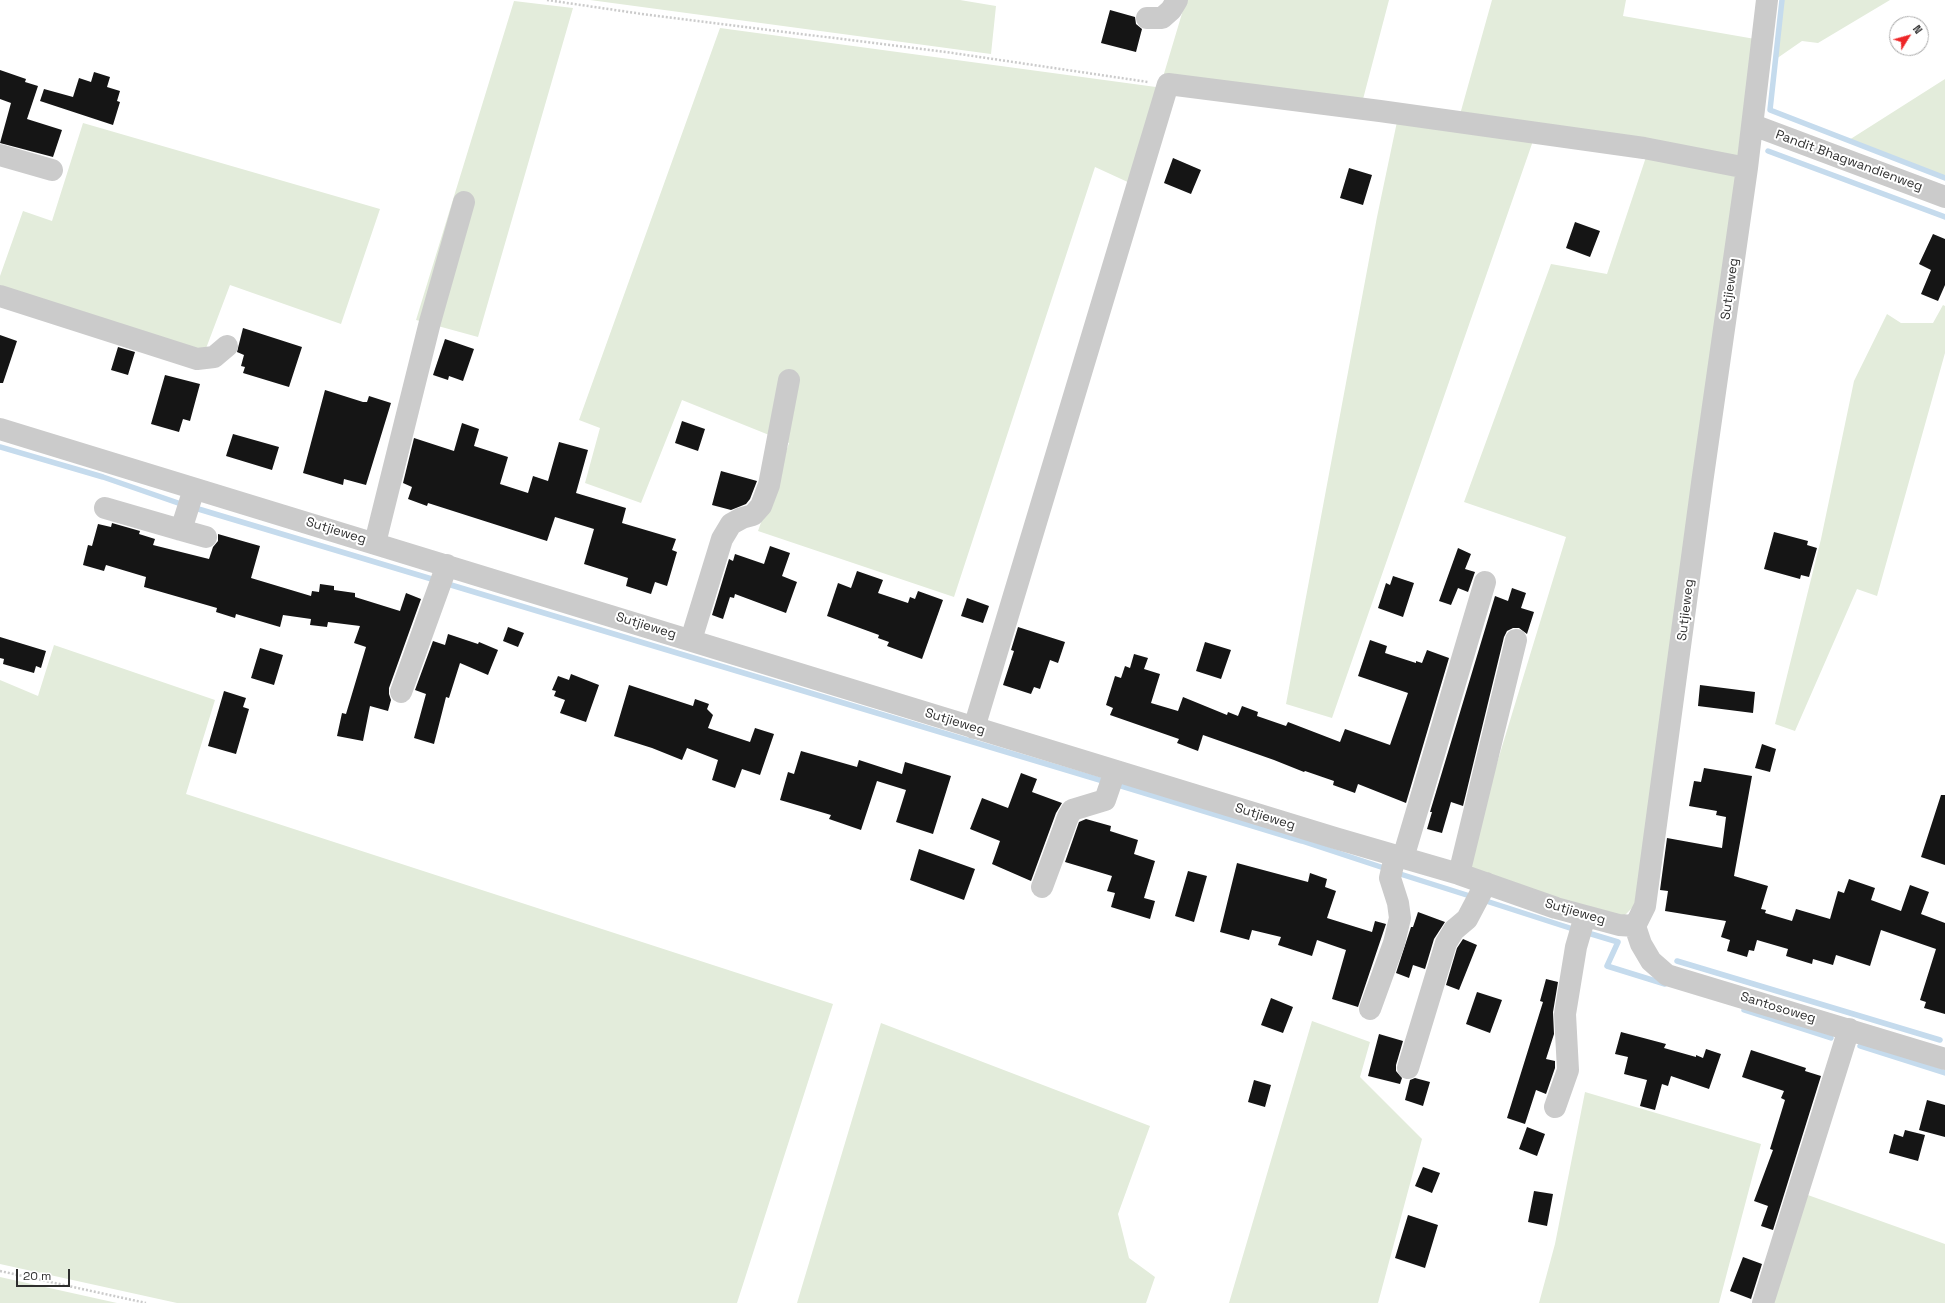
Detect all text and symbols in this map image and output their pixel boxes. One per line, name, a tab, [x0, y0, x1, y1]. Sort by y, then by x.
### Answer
north arrow	[1889, 16, 1929, 56]
text: N	[1910, 22, 1926, 37]
street label: Pandit Bhagwandienweg	[1773, 127, 1925, 195]
street label: Sutjieweg	[1718, 257, 1742, 321]
street label: Sutjieweg	[304, 514, 368, 548]
street label: Sutjieweg	[1674, 578, 1698, 642]
street label: Sutjieweg	[614, 609, 678, 643]
street label: Sutjieweg	[923, 705, 987, 739]
street label: Sutjieweg	[1233, 800, 1297, 834]
street label: Sutjieweg	[1543, 896, 1607, 928]
street label: Santosoweg	[1738, 989, 1818, 1027]
scale bar	[18, 1261, 72, 1287]
text: 20 m	[23, 1268, 51, 1284]

